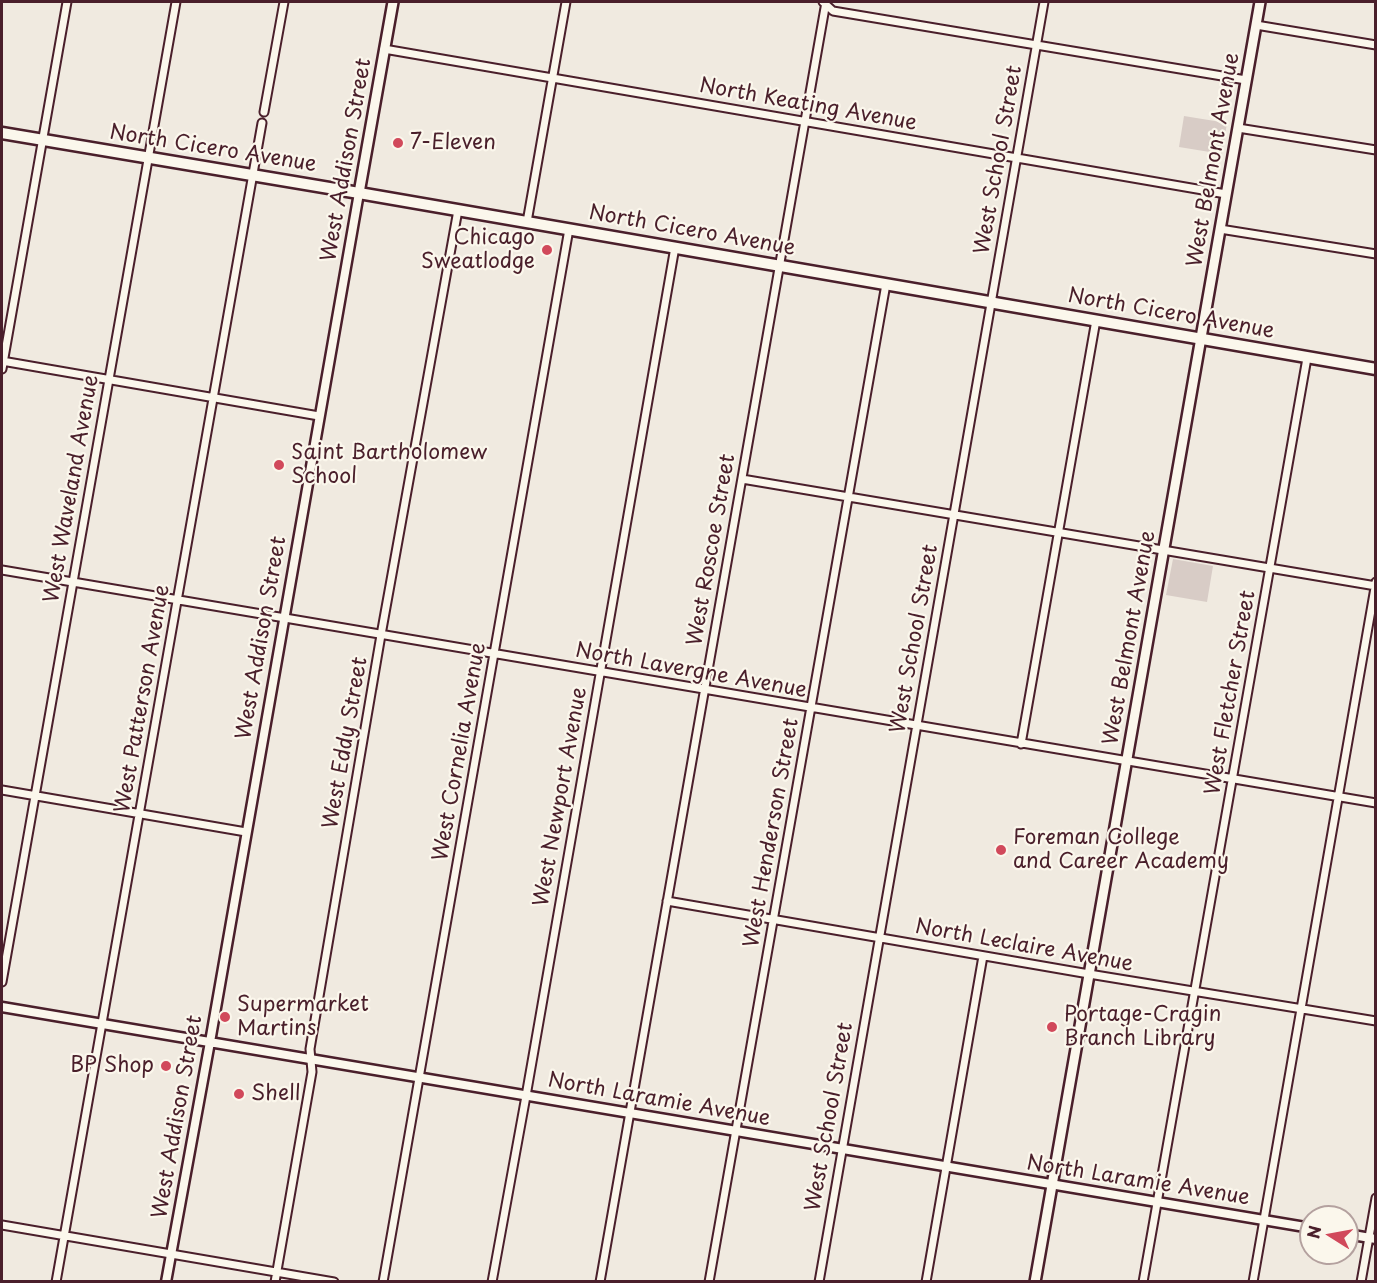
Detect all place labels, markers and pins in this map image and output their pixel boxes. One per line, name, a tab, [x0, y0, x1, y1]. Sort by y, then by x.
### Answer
place label: 7-Eleven	[410, 130, 496, 156]
marker: 7-Eleven	[391, 136, 405, 150]
place label: Chicago Sweatlodge	[421, 225, 535, 275]
marker: Chicago Sweatlodge	[540, 243, 554, 257]
place label: Saint Bartholomew School	[291, 440, 487, 490]
marker: Saint Bartholomew School	[272, 458, 286, 472]
place label: Foreman College and Career Academy	[1013, 825, 1229, 875]
marker: Foreman College and Career Academy	[994, 843, 1008, 857]
place label: Supermarket Martins	[237, 992, 369, 1042]
place label: Portage-Cragin Branch Library	[1064, 1002, 1221, 1052]
marker: Supermarket Martins	[218, 1010, 232, 1024]
marker: Portage-Cragin Branch Library	[1045, 1020, 1059, 1034]
place label: BP Shop	[70, 1053, 154, 1079]
marker: BP Shop	[159, 1059, 173, 1073]
place label: Shell	[251, 1081, 300, 1107]
marker: Shell	[232, 1087, 246, 1101]

